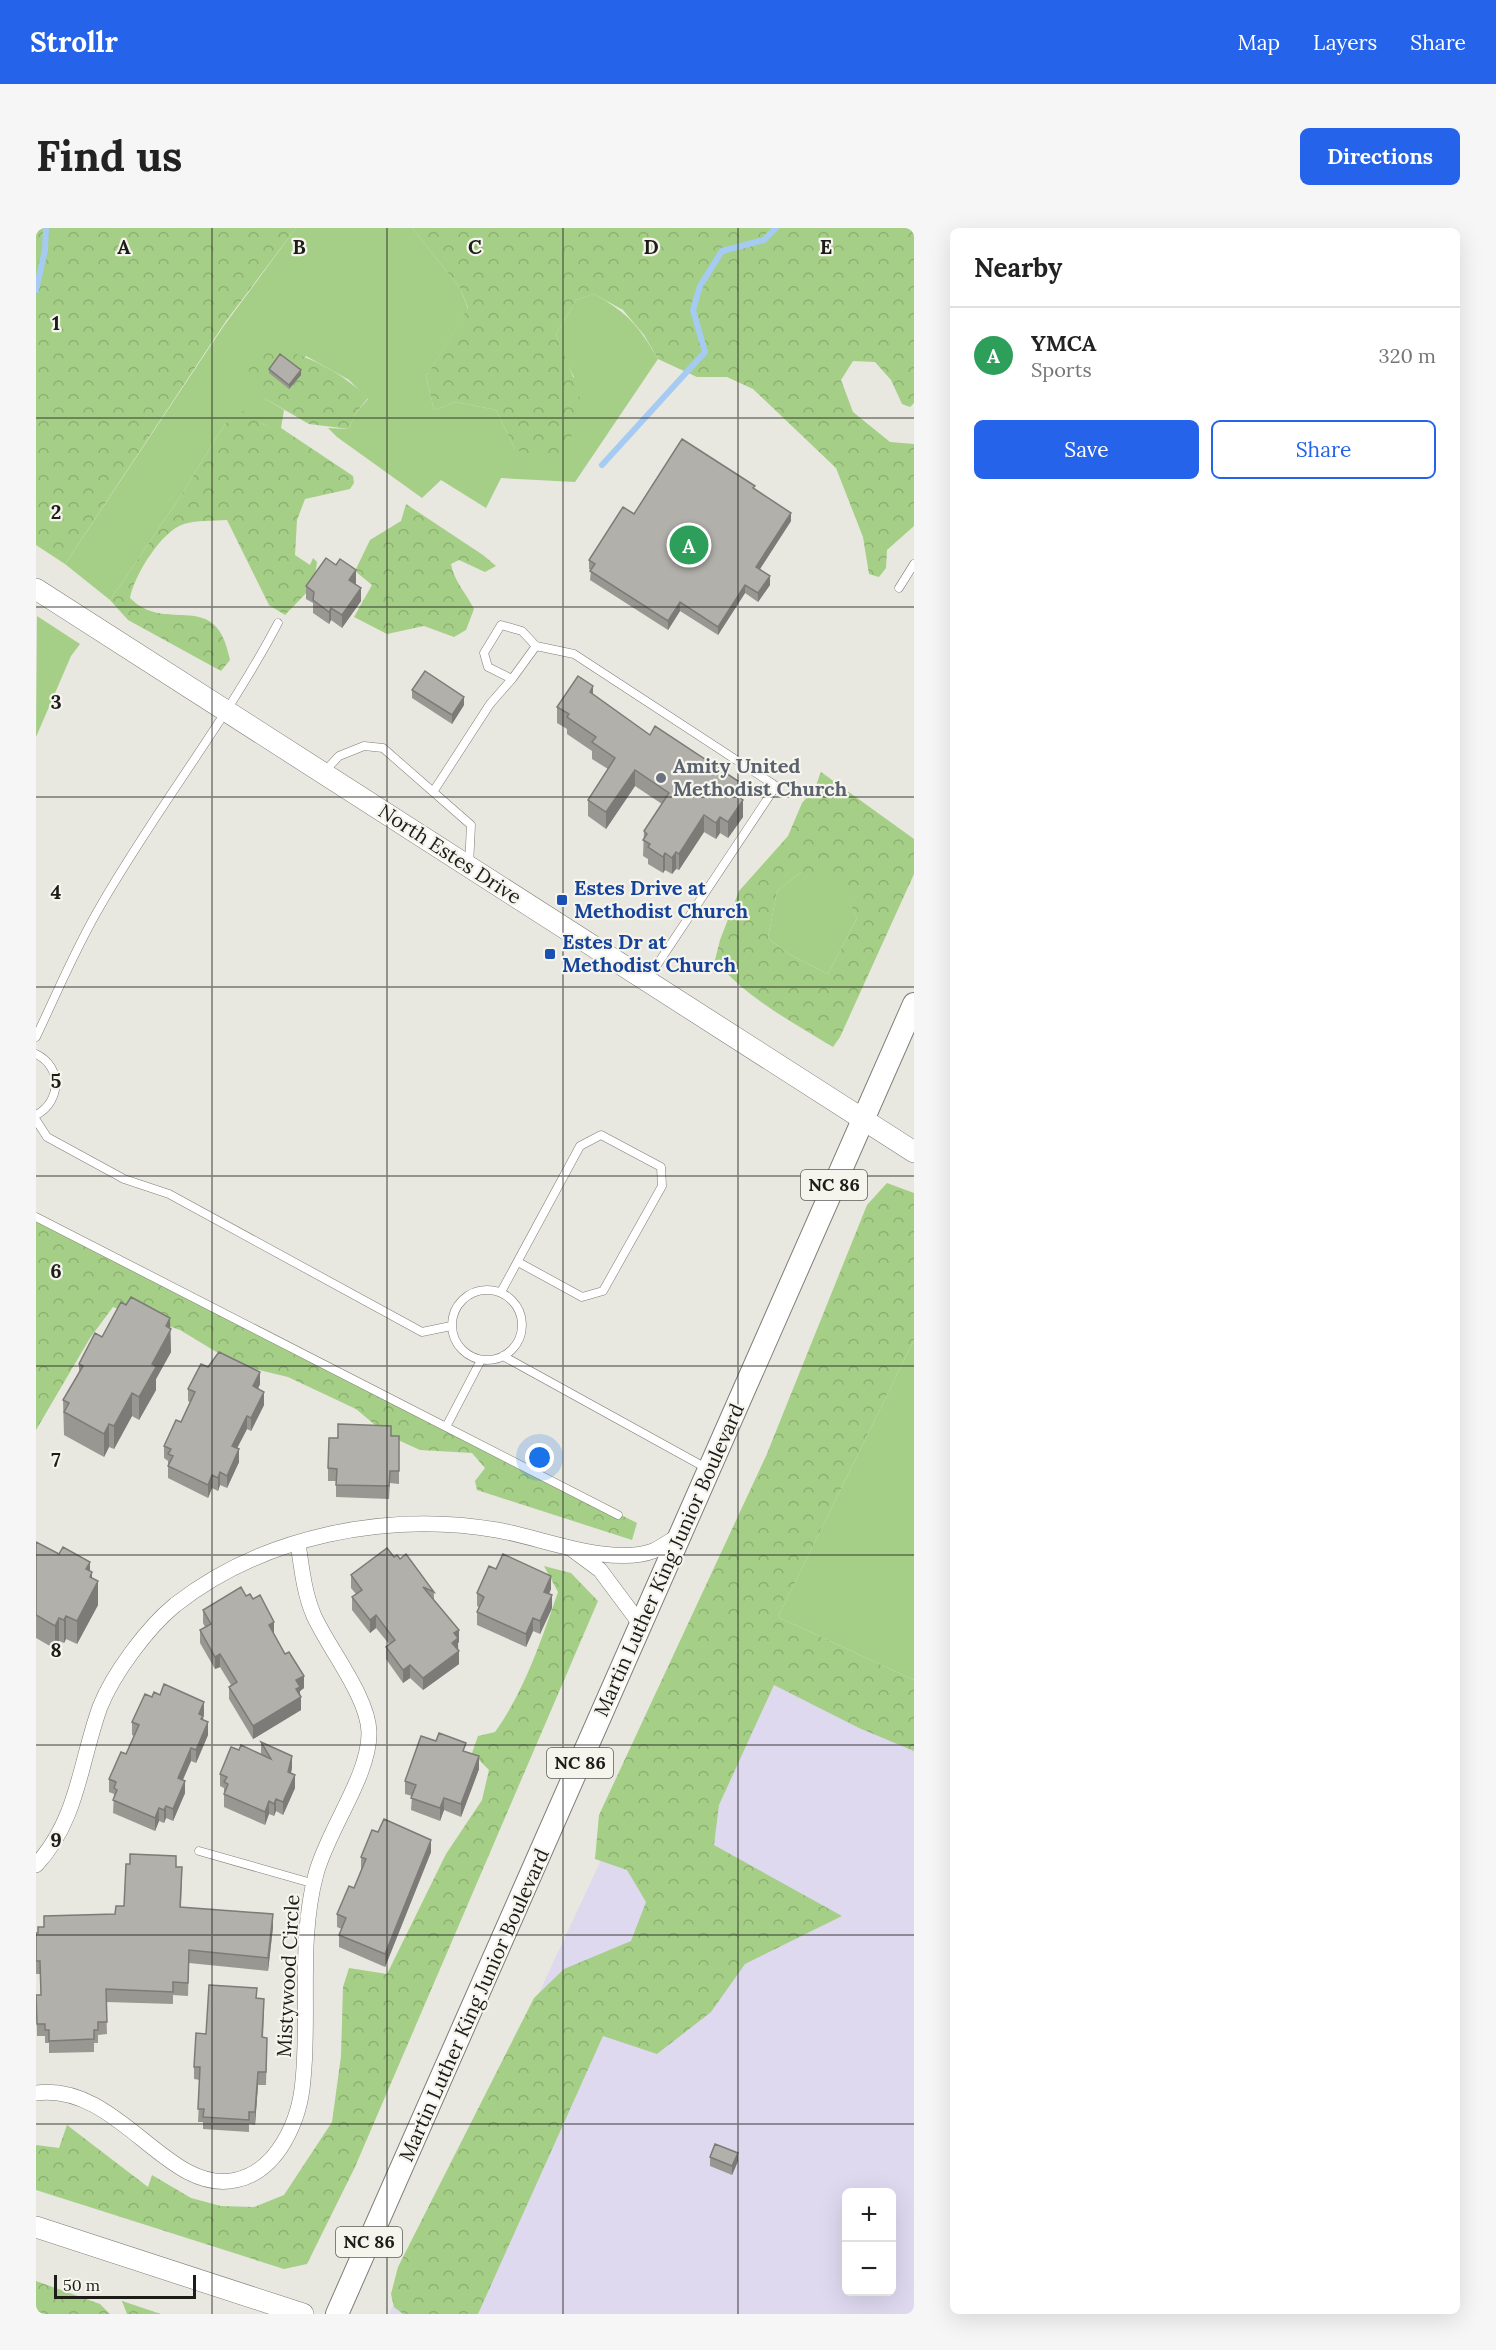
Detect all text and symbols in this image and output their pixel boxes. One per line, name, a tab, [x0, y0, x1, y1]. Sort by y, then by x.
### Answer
text: Strollr	[30, 24, 118, 60]
text: Map	[1237, 29, 1280, 56]
text: Layers	[1313, 29, 1377, 56]
text: Share	[1410, 29, 1466, 56]
button: Directions	[1300, 128, 1460, 185]
text: Find us	[36, 129, 182, 183]
text: A	[117, 234, 131, 259]
text: B	[292, 234, 306, 259]
text: C	[468, 234, 482, 259]
text: D	[643, 234, 659, 259]
text: E	[820, 234, 832, 259]
text: Nearby	[974, 251, 1062, 284]
text: 1	[52, 310, 60, 335]
text: YMCA	[1031, 329, 1096, 357]
text: A	[987, 343, 1000, 368]
text: 320 m	[1379, 343, 1436, 368]
text: Sports	[1031, 357, 1092, 382]
button: Save	[974, 420, 1199, 479]
button: Share	[1211, 420, 1436, 479]
text: 2	[51, 499, 61, 524]
pin: A	[670, 522, 708, 568]
text: 3	[50, 689, 62, 714]
place label: Amity United Methodist Church	[673, 753, 848, 801]
marker: Amity United Methodist Church	[654, 771, 668, 785]
street label: North Estes Drive	[374, 798, 527, 909]
place label: Estes Drive at Methodist Church	[574, 875, 749, 923]
text: 4	[51, 879, 62, 904]
marker: Estes Drive at Methodist Church	[555, 893, 569, 907]
place label: Estes Dr at Methodist Church	[562, 929, 737, 977]
marker: Estes Dr at Methodist Church	[543, 947, 557, 961]
text: 5	[51, 1068, 62, 1093]
road number: NC 86	[801, 1170, 867, 1200]
text: 6	[50, 1258, 62, 1283]
street label: Martin Luther King Junior Boulevard	[588, 1400, 749, 1720]
your location	[525, 1443, 554, 1472]
text: 7	[51, 1447, 61, 1472]
text: 8	[50, 1637, 62, 1662]
road number: NC 86	[547, 1748, 613, 1778]
text: 9	[50, 1827, 62, 1852]
street label: Martin Luther King Junior Boulevard	[393, 1845, 554, 2165]
street label: Mistywood Circle	[271, 1894, 304, 2058]
map controls	[842, 2188, 896, 2296]
button: +	[842, 2188, 896, 2242]
road number: NC 86	[336, 2227, 402, 2257]
button: −	[842, 2242, 896, 2296]
scale bar	[54, 2272, 196, 2300]
text: 50 m	[63, 2275, 100, 2295]

